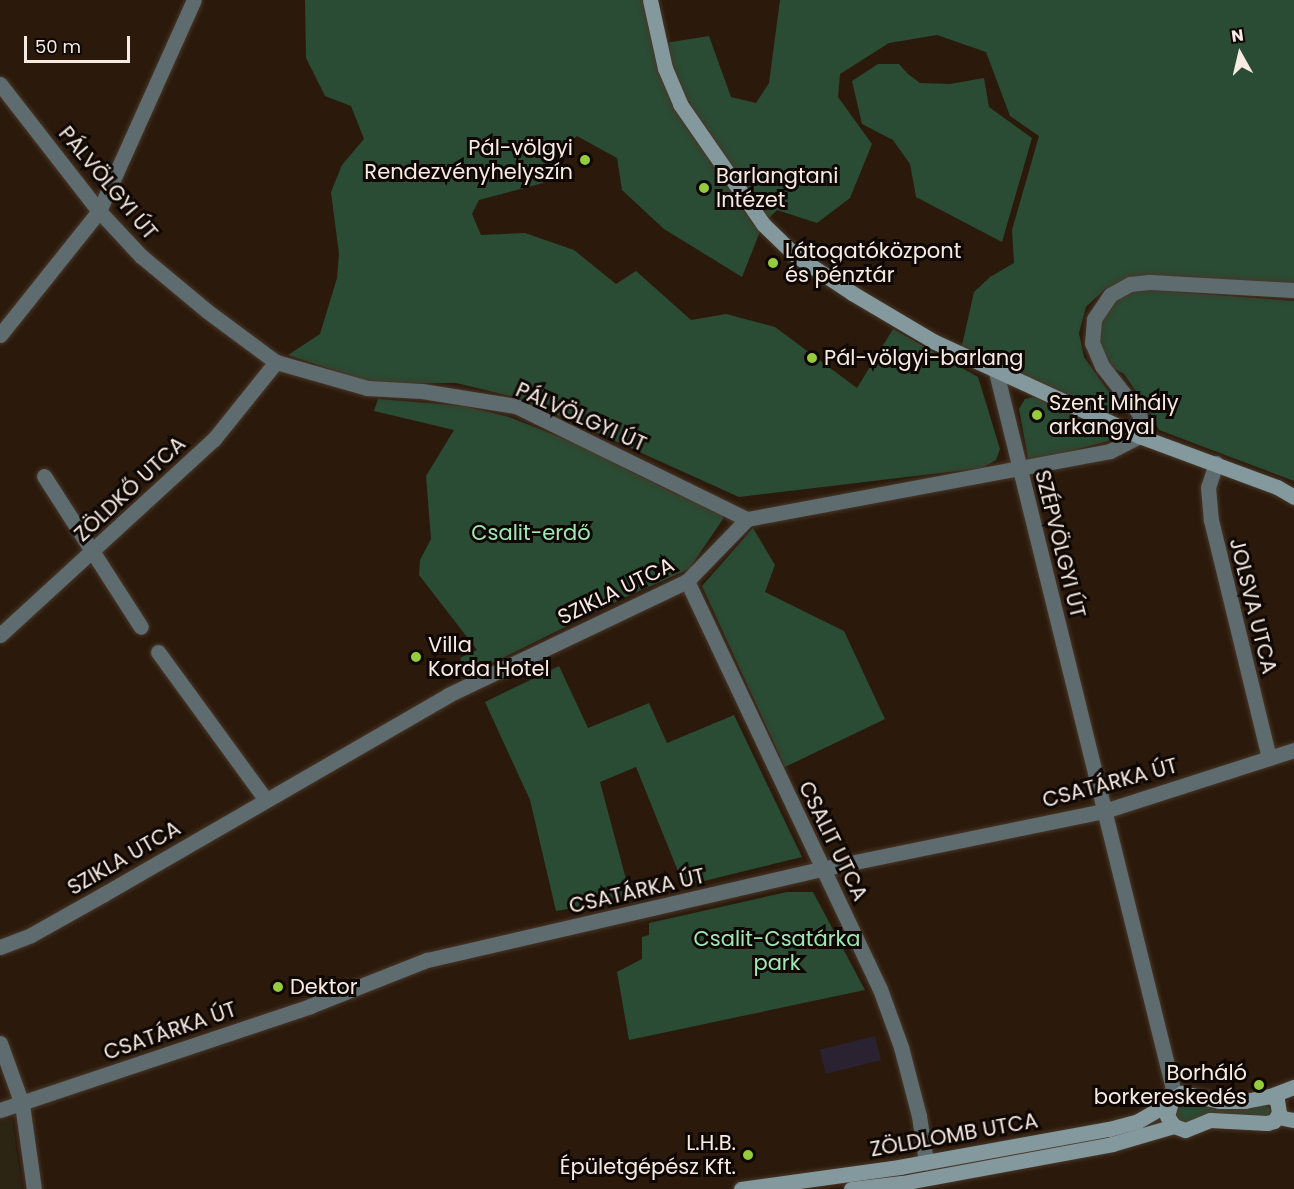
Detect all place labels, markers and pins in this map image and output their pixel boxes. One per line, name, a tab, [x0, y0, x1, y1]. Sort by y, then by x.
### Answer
place label: Pál-völgyi Rendezvényhelyszín	[364, 135, 573, 185]
marker: Pál-völgyi Rendezvényhelyszín	[578, 153, 592, 167]
place label: Barlangtani Intézet	[716, 163, 838, 213]
marker: Barlangtani Intézet	[697, 181, 711, 195]
place label: Látogatóközpont és pénztár	[785, 238, 961, 288]
marker: Látogatóközpont és pénztár	[766, 256, 780, 270]
place label: Pál-völgyi-barlang	[824, 345, 1023, 371]
marker: Pál-völgyi-barlang	[805, 351, 819, 365]
place label: Szent Mihály arkangyal	[1049, 390, 1178, 440]
marker: Szent Mihály arkangyal	[1030, 408, 1044, 422]
place label: Villa Korda Hotel	[428, 632, 550, 682]
marker: Villa Korda Hotel	[409, 650, 423, 664]
place label: Dektor	[290, 974, 358, 1000]
marker: Dektor	[271, 980, 285, 994]
place label: Borháló borkereskedés	[1094, 1060, 1247, 1110]
marker: Borháló borkereskedés	[1252, 1078, 1266, 1092]
place label: L.H.B. Épületgépész Kft.	[560, 1130, 736, 1180]
marker: L.H.B. Épületgépész Kft.	[741, 1148, 755, 1162]

